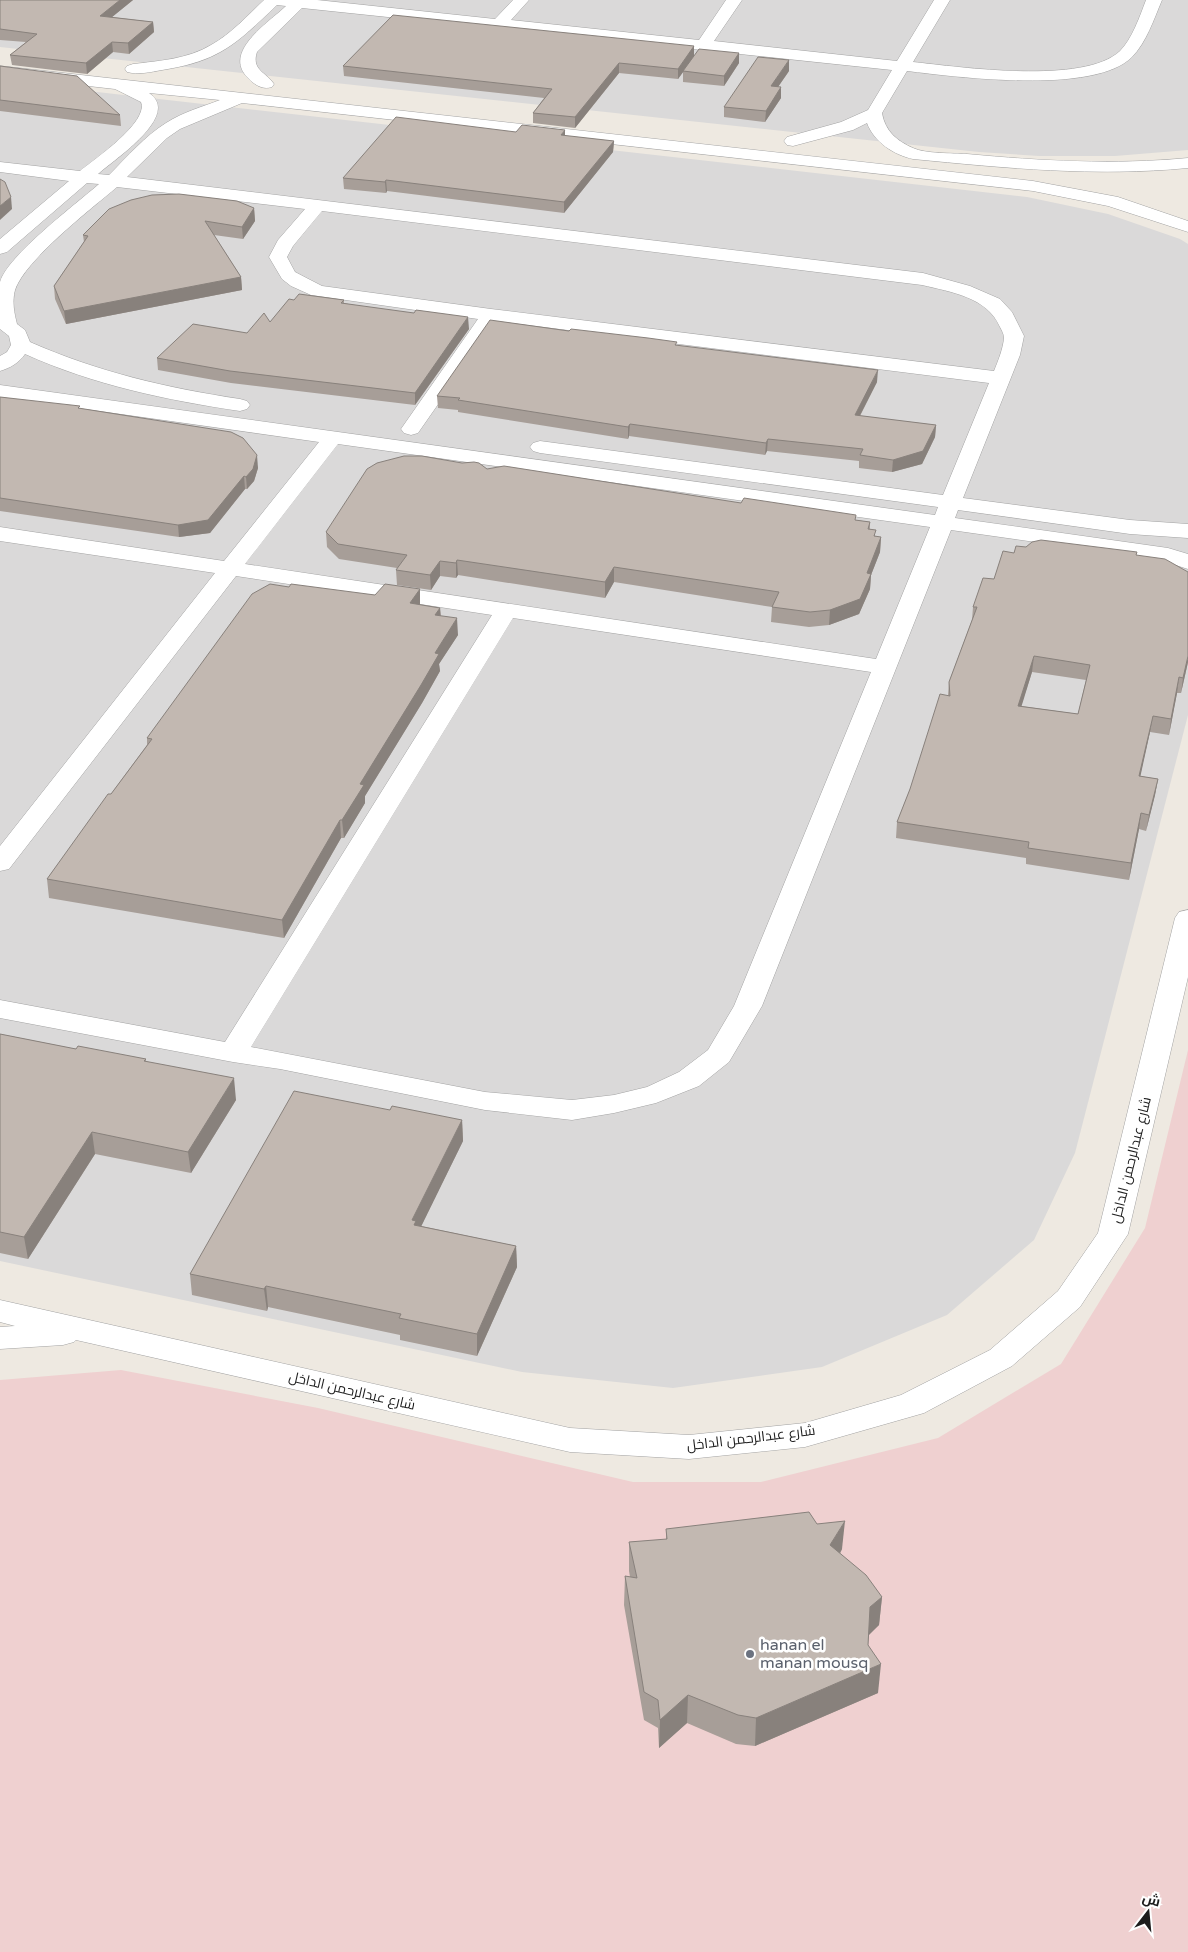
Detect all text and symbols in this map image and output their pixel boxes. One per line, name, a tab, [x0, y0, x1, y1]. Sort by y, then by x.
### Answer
street label: شارع عبدالرحمن الداخل	[1107, 1095, 1155, 1225]
street label: شارع عبدالرحمن الداخل	[287, 1368, 417, 1414]
street label: شارع عبدالرحمن الداخل	[686, 1422, 816, 1454]
place label: hanan el manan mousq	[760, 1635, 868, 1673]
marker: hanan el manan mousq	[744, 1648, 756, 1660]
north arrow	[1123, 1887, 1173, 1937]
text: ش	[1140, 1889, 1162, 1911]

